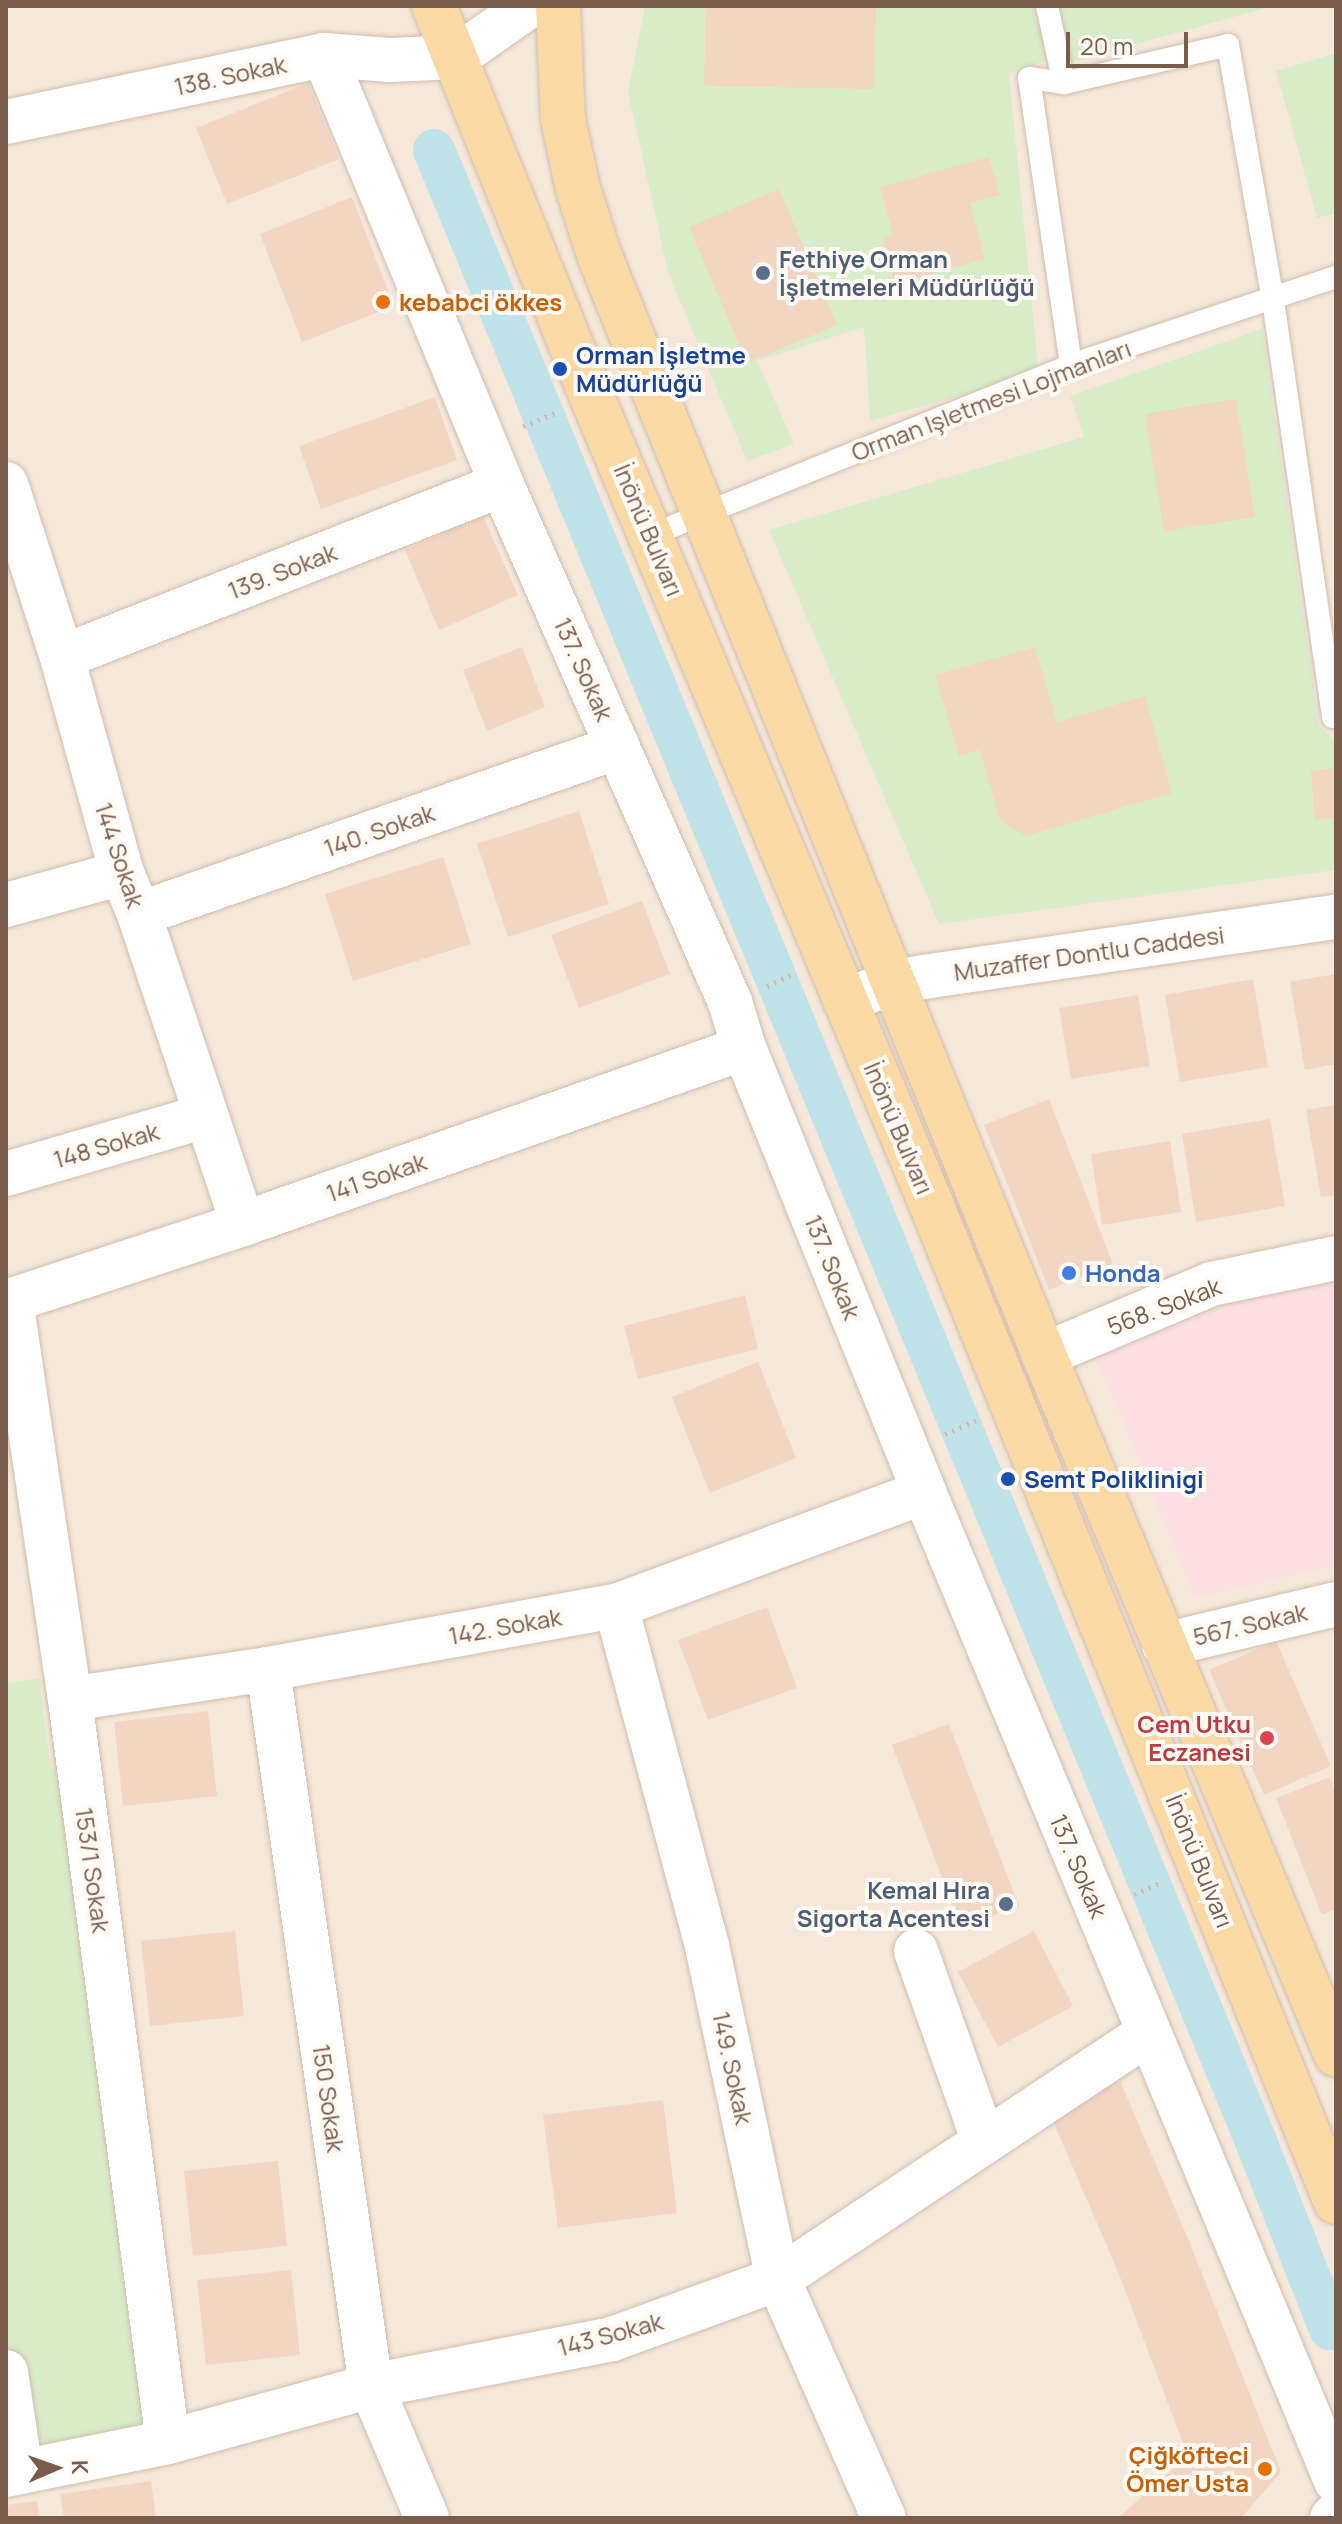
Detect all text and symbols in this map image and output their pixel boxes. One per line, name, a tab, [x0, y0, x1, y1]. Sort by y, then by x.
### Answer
scale bar	[1070, 16, 1192, 66]
text: 20 m	[1080, 29, 1133, 62]
street label: 138. Sokak	[171, 49, 289, 101]
place label: Fethiye Orman İşletmeleri Müdürlüğü	[779, 245, 1035, 301]
marker: Fethiye Orman İşletmeleri Müdürlüğü	[754, 264, 772, 282]
place label: kebabci ökkes	[399, 288, 562, 316]
marker: kebabci ökkes	[374, 293, 392, 311]
street label: Orman Işletmesi Lojmanları	[847, 333, 1135, 467]
place label: Orman İşletme Müdürlüğü	[576, 341, 746, 397]
marker: Orman İşletme Müdürlüğü	[551, 360, 569, 378]
street label: İnönü Bulvarı	[608, 460, 690, 600]
street label: 139. Sokak	[224, 537, 340, 605]
street label: 137. Sokak	[548, 613, 620, 725]
street label: 140. Sokak	[320, 798, 438, 862]
street label: 144 Sokak	[89, 799, 151, 911]
street label: Muzaffer Dontlu Caddesi	[952, 920, 1226, 986]
street label: İnönü Bulvarı	[858, 1058, 940, 1198]
street label: 148 Sokak	[50, 1116, 162, 1174]
street label: 141 Sokak	[322, 1146, 430, 1208]
street label: 137. Sokak	[799, 1211, 867, 1323]
place label: Honda	[1085, 1259, 1161, 1287]
marker: Honda	[1060, 1264, 1078, 1282]
street label: 568. Sokak	[1103, 1271, 1225, 1341]
place label: Semt Poliklinigi	[1024, 1465, 1204, 1493]
marker: Semt Poliklinigi	[999, 1470, 1017, 1488]
street label: 567. Sokak	[1190, 1597, 1310, 1651]
street label: 142. Sokak	[446, 1602, 564, 1650]
place label: Cem Utku Eczanesi	[1137, 1710, 1251, 1766]
marker: Cem Utku Eczanesi	[1258, 1729, 1276, 1747]
street label: İnönü Bulvarı	[1160, 1790, 1240, 1932]
street label: 153/1 Sokak	[70, 1806, 116, 1934]
street label: 137. Sokak	[1044, 1810, 1114, 1922]
place label: Kemal Hıra Sigorta Acentesi	[797, 1876, 990, 1932]
marker: Kemal Hıra Sigorta Acentesi	[997, 1895, 1015, 1913]
street label: 149. Sokak	[707, 2009, 759, 2127]
street label: 150 Sokak	[307, 2042, 351, 2154]
street label: 143 Sokak	[554, 2306, 666, 2362]
north arrow	[16, 2428, 96, 2508]
place label: Çiğköfteci Ömer Usta	[1126, 2441, 1249, 2497]
text: K	[65, 2460, 95, 2475]
marker: Çiğköfteci Ömer Usta	[1256, 2460, 1274, 2478]

